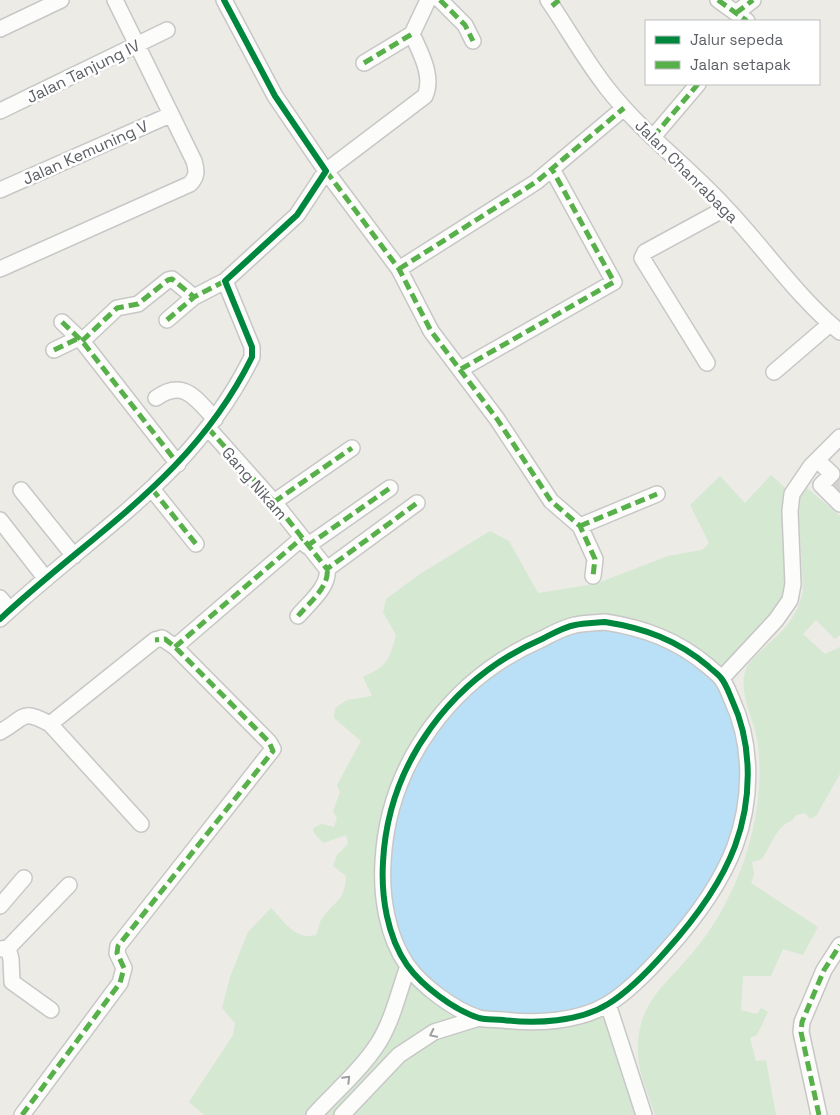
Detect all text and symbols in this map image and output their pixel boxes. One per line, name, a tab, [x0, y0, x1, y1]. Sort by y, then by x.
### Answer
legend	[645, 20, 820, 85]
text: Jalur sepeda	[690, 30, 784, 49]
street label: Jalan Tanjung IV	[23, 35, 143, 108]
text: Jalan setapak	[690, 55, 791, 74]
street label: Jalan Kemuning V	[19, 115, 151, 190]
street label: Jalan Chanrabaga	[630, 115, 743, 228]
street label: Gang Nikam	[217, 443, 292, 524]
one-way arrow	[430, 1028, 439, 1038]
one-way arrow	[342, 1076, 351, 1085]

